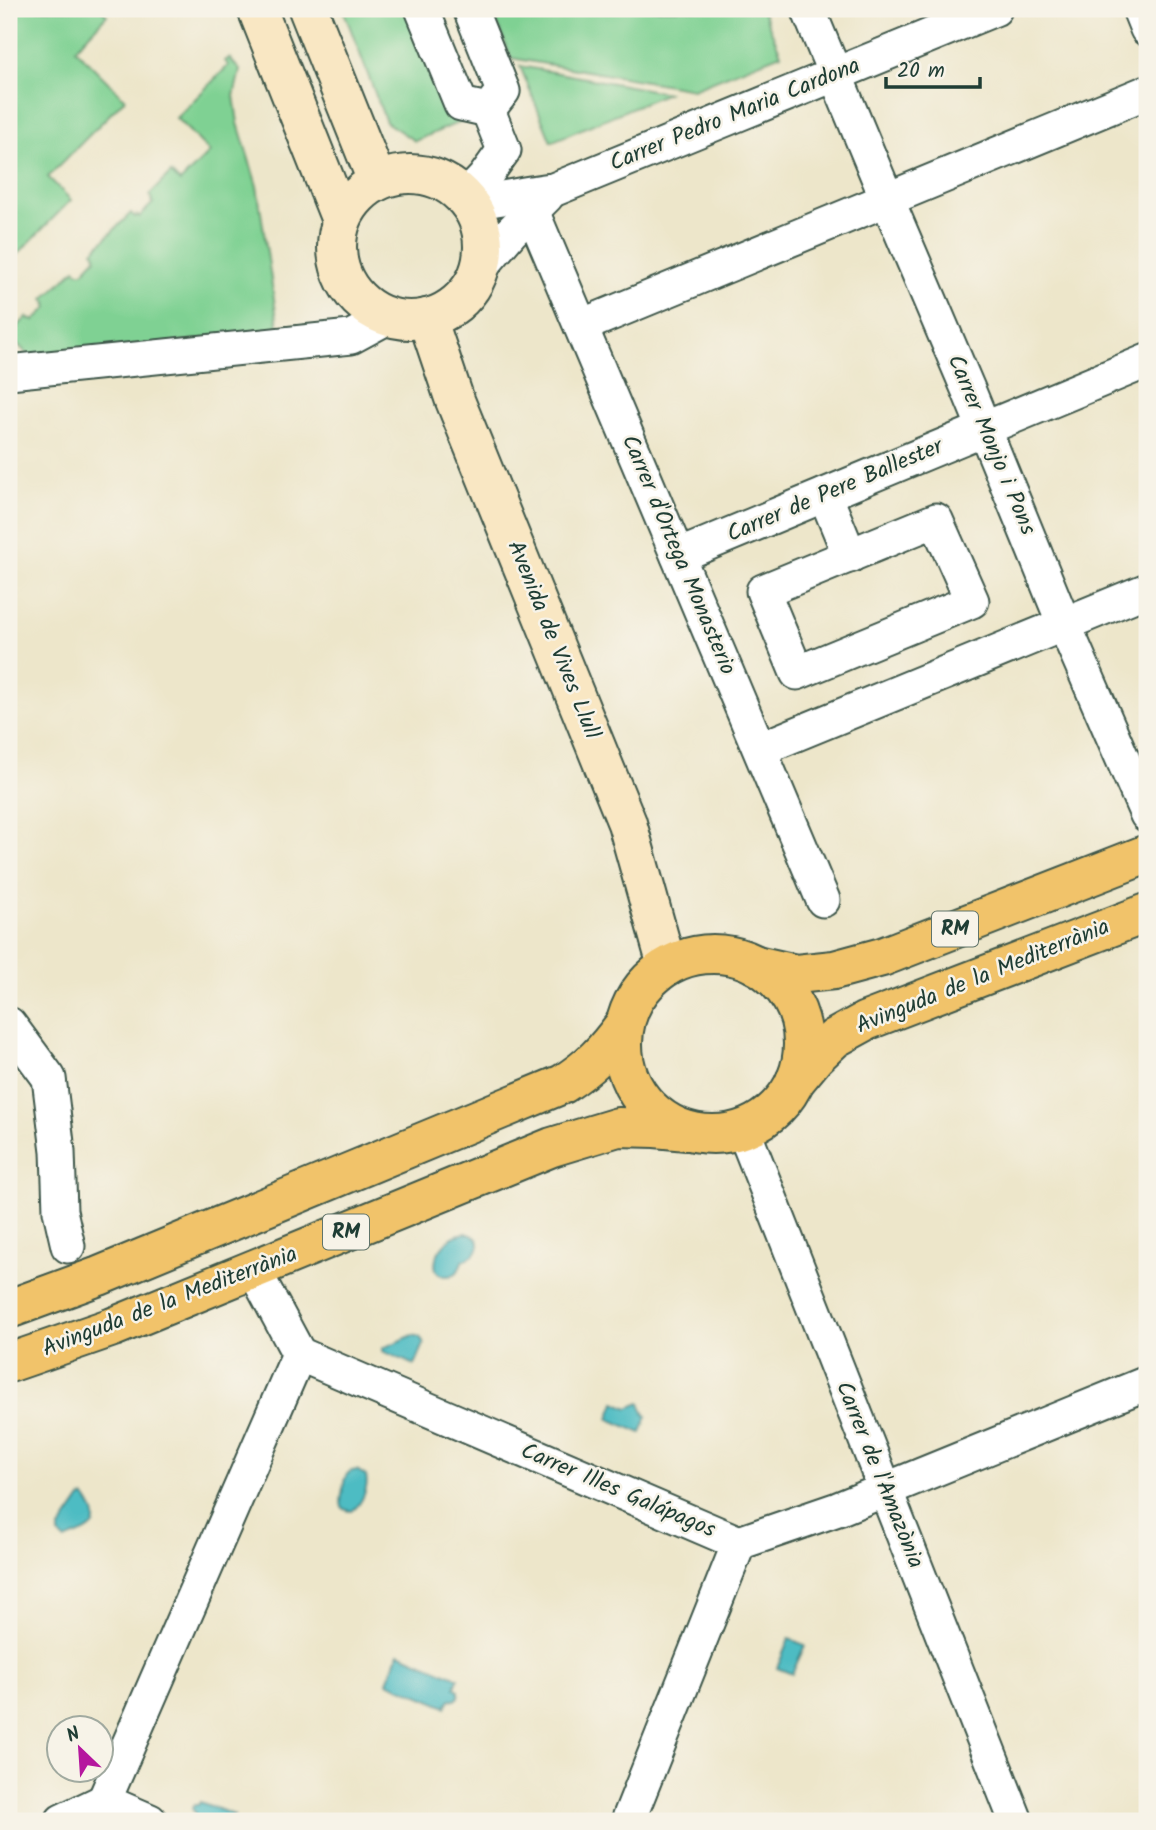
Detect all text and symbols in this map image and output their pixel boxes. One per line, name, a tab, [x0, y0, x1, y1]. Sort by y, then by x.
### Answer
scale bar	[886, 46, 981, 90]
street label: Carrer Pedro Maria Cardona	[604, 48, 866, 182]
text: 20 m	[897, 55, 945, 88]
street label: Carrer Monjo i Pons	[937, 349, 1045, 541]
street label: Carrer d'Ortega Monasterio	[611, 429, 745, 681]
street label: Carrer de Pere Ballester	[721, 429, 950, 553]
street label: Avenida de Vives Llull	[497, 535, 609, 745]
street label: Avinguda de la Mediterrània	[851, 910, 1115, 1044]
road number: RM	[932, 912, 978, 946]
road number: RM	[323, 1214, 369, 1250]
street label: Avinguda de la Mediterrània	[37, 1237, 303, 1367]
street label: Carrer de l'Amazònia	[825, 1376, 933, 1574]
street label: Carrer Illes Galápagos	[515, 1434, 721, 1548]
north arrow	[46, 1714, 116, 1784]
text: N	[62, 1719, 85, 1752]

